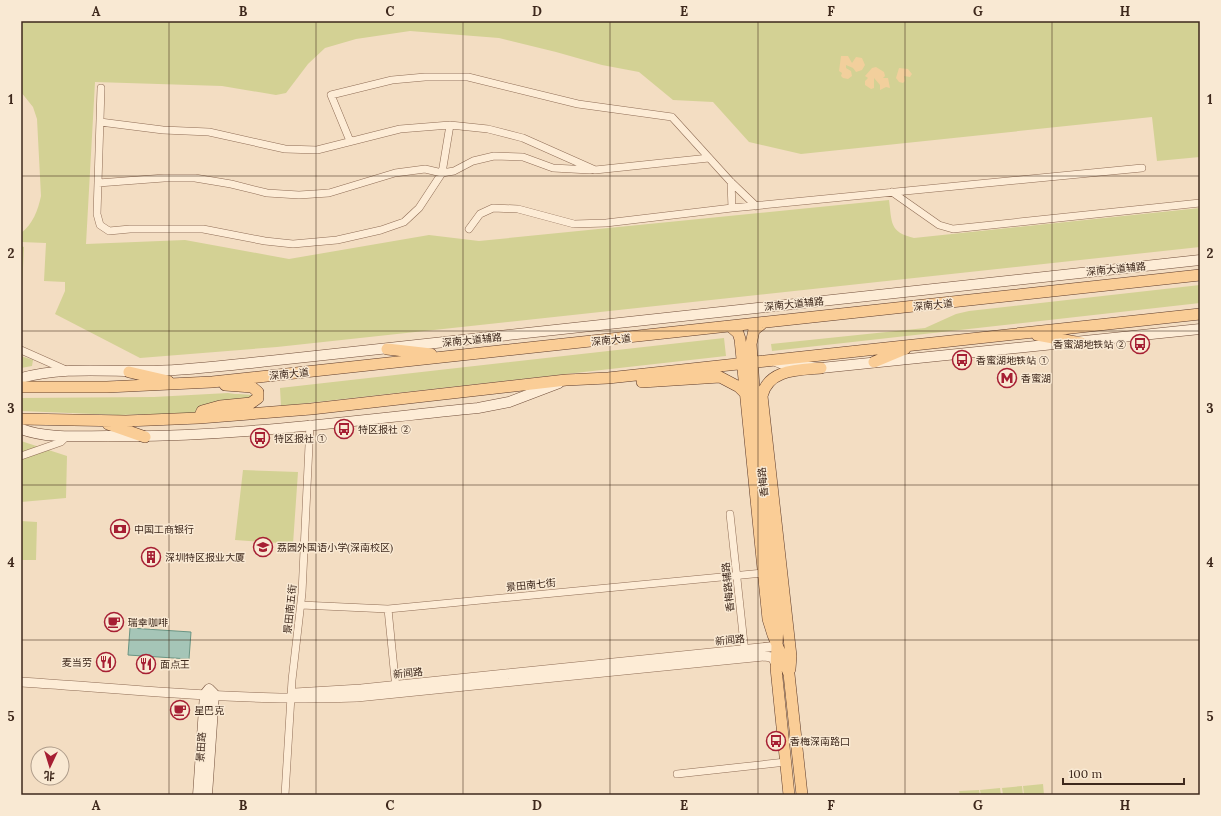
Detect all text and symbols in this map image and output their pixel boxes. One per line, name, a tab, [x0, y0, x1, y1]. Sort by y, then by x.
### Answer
text: A	[92, 3, 101, 20]
text: B	[239, 3, 248, 20]
text: C	[386, 3, 395, 20]
text: D	[532, 3, 542, 20]
text: E	[680, 3, 688, 20]
text: F	[827, 3, 835, 20]
text: G	[973, 3, 983, 20]
text: H	[1120, 3, 1130, 20]
text: 1	[8, 91, 14, 108]
text: 1	[1207, 91, 1213, 108]
text: 2	[8, 245, 15, 262]
text: 2	[1207, 245, 1214, 262]
street label: 深南大道辅路	[1085, 259, 1147, 279]
street label: 深南大道辅路	[763, 294, 825, 314]
street label: 深南大道	[912, 296, 954, 314]
street label: 深南大道辅路	[441, 330, 503, 350]
street label: 深南大道	[590, 331, 632, 349]
bus stop icon: 香蜜湖地铁站 ②	[1129, 333, 1151, 355]
place label: 香蜜湖地铁站 ②	[1053, 338, 1126, 351]
bus stop icon: 香蜜湖地铁站 ①	[951, 349, 973, 371]
place label: 香蜜湖地铁站 ①	[976, 354, 1049, 367]
street label: 深南大道	[268, 365, 310, 383]
metro station icon: 香蜜湖	[996, 367, 1018, 389]
place label: 香蜜湖	[1021, 372, 1051, 385]
text: 3	[7, 400, 15, 417]
text: 3	[1206, 400, 1214, 417]
bus stop icon: 特区报社 ②	[333, 418, 355, 440]
place label: 特区报社 ②	[358, 423, 411, 436]
bus stop icon: 特区报社 ①	[249, 427, 271, 449]
place label: 特区报社 ①	[274, 432, 327, 445]
street label: 香梅路	[755, 466, 771, 498]
bank icon: 中国工商银行	[109, 518, 131, 540]
place label: 中国工商银行	[134, 523, 194, 536]
school or university icon: 荔园外国语小学(深南校区)	[252, 536, 274, 558]
place label: 荔园外国语小学(深南校区)	[277, 541, 393, 554]
building icon: 深圳特区报业大厦	[140, 546, 162, 568]
place label: 深圳特区报业大厦	[165, 551, 245, 564]
text: 4	[7, 554, 15, 571]
text: 4	[1206, 554, 1214, 571]
street label: 香梅路辅路	[719, 561, 737, 613]
street label: 景田南七街	[505, 576, 557, 594]
street label: 景田南五街	[281, 583, 299, 635]
cafe icon: 瑞幸咖啡	[103, 611, 125, 633]
place label: 瑞幸咖啡	[128, 616, 168, 629]
street label: 新闻路	[714, 632, 746, 648]
restaurant icon: 麦当劳	[95, 651, 117, 673]
restaurant icon: 面点王	[135, 653, 157, 675]
place label: 麦当劳	[62, 656, 92, 669]
place label: 面点王	[160, 658, 190, 671]
street label: 新闻路	[392, 665, 424, 681]
cafe icon: 星巴克	[169, 699, 191, 721]
place label: 星巴克	[194, 704, 224, 717]
text: 5	[7, 708, 15, 725]
text: 5	[1206, 708, 1214, 725]
bus stop icon: 香梅深南路口	[765, 730, 787, 752]
street label: 景田路	[193, 732, 209, 762]
place label: 香梅深南路口	[790, 735, 850, 748]
north arrow	[30, 746, 70, 786]
scale bar	[1063, 760, 1184, 786]
text: 100 m	[1069, 766, 1102, 781]
text: 北	[43, 769, 55, 783]
text: A	[92, 797, 101, 814]
text: B	[239, 797, 248, 814]
text: C	[386, 797, 395, 814]
text: D	[532, 797, 542, 814]
text: E	[680, 797, 688, 814]
text: F	[827, 797, 835, 814]
text: G	[973, 797, 983, 814]
text: H	[1120, 797, 1130, 814]

